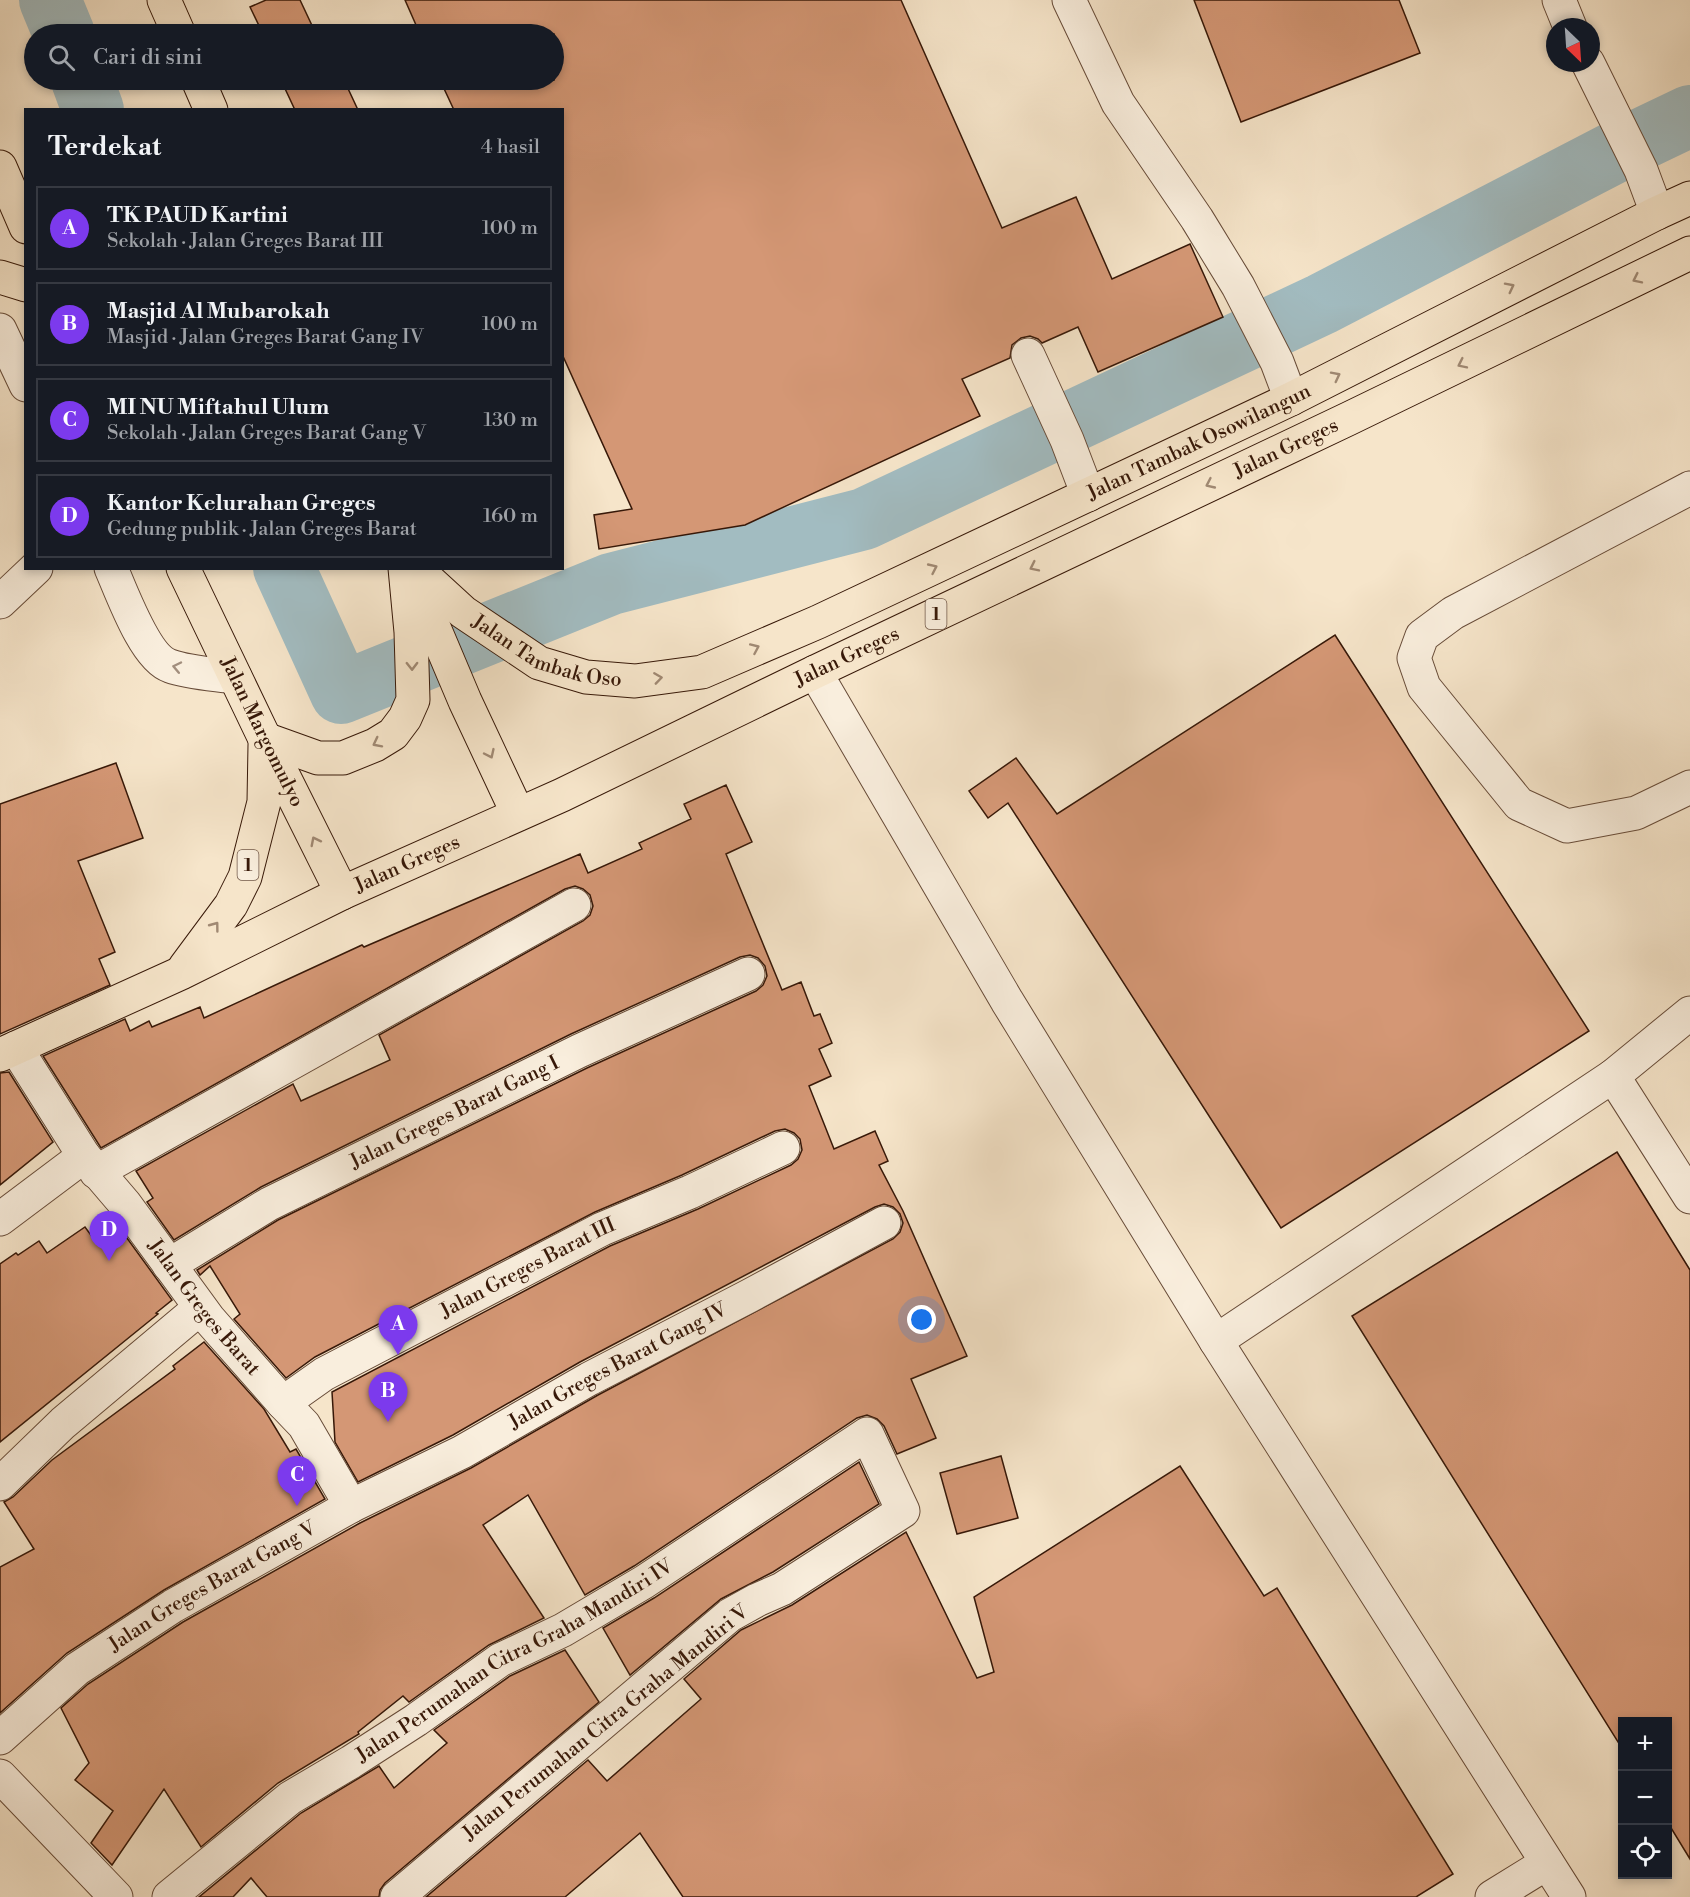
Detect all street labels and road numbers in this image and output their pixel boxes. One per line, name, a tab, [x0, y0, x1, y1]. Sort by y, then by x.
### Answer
street label: Jalan Tambak Osowilangun	[1082, 378, 1315, 506]
street label: Jalan Greges	[1229, 413, 1342, 484]
road number: 1	[926, 599, 946, 629]
street label: Jalan Tambak Oso	[466, 609, 623, 692]
street label: Jalan Greges	[790, 621, 903, 693]
street label: Jalan Margomulyo	[215, 652, 309, 811]
street label: Jalan Greges	[350, 829, 464, 899]
road number: 1	[238, 850, 258, 880]
street label: Jalan Greges Barat Gang I	[345, 1050, 564, 1175]
street label: Jalan Greges Barat III	[435, 1212, 619, 1324]
street label: Jalan Greges Barat	[142, 1234, 266, 1381]
street label: Jalan Greges Barat Gang IV	[503, 1297, 732, 1435]
street label: Jalan Greges Barat Gang V	[103, 1515, 321, 1658]
street label: Jalan Perumahan Citra Graha Mandiri IV	[351, 1553, 679, 1768]
street label: Jalan Perumahan Citra Graha Mandiri V	[457, 1599, 755, 1847]

